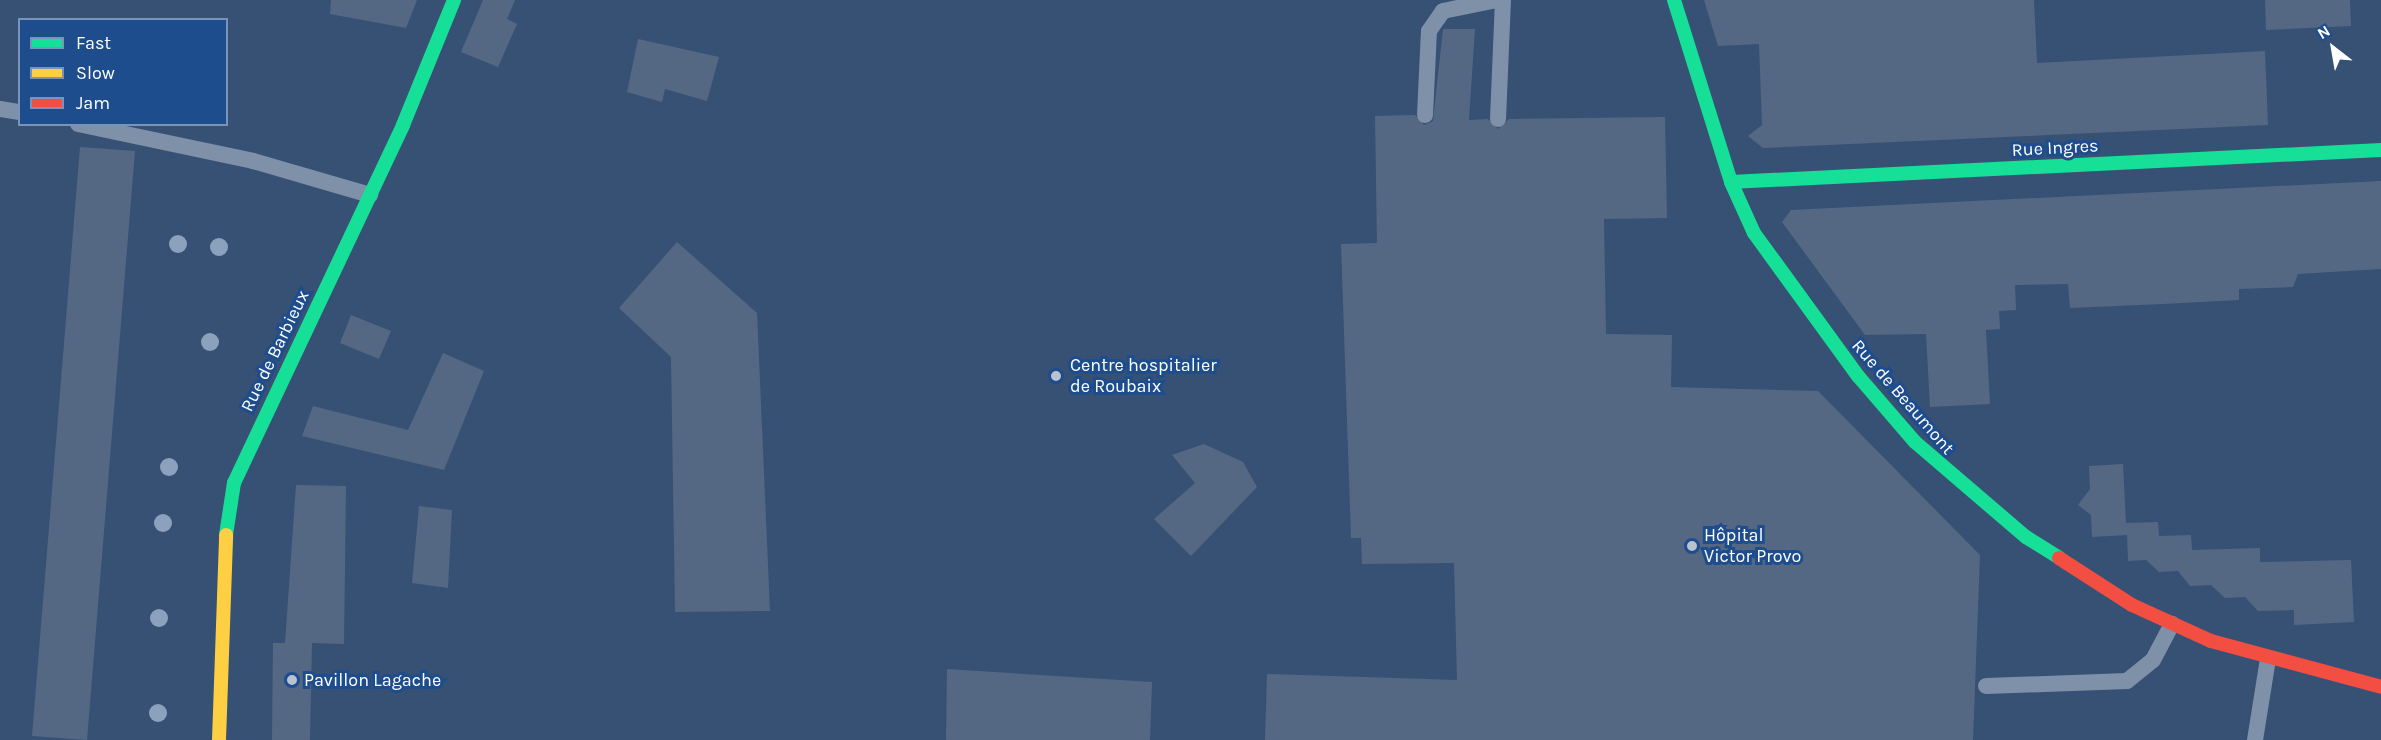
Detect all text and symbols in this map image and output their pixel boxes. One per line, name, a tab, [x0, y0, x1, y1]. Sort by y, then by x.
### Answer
legend	[18, 18, 228, 126]
north arrow	[2303, 18, 2363, 78]
text: N	[2314, 21, 2333, 43]
text: Fast	[76, 32, 111, 54]
text: Slow	[76, 62, 115, 84]
text: Jam	[76, 92, 110, 114]
street label: Rue Ingres	[2011, 135, 2099, 161]
street label: Rue de Barbieux	[236, 287, 314, 415]
street label: Rue de Beaumont	[1847, 335, 1959, 459]
place label: Centre hospitalier de Roubaix	[1070, 355, 1217, 398]
marker: Centre hospitalier de Roubaix	[1047, 367, 1065, 385]
place label: Hôpital Victor Provo	[1704, 525, 1801, 568]
marker: Hôpital Victor Provo	[1685, 539, 1699, 553]
place label: Pavillon Lagache	[304, 669, 441, 691]
marker: Pavillon Lagache	[285, 673, 299, 687]

